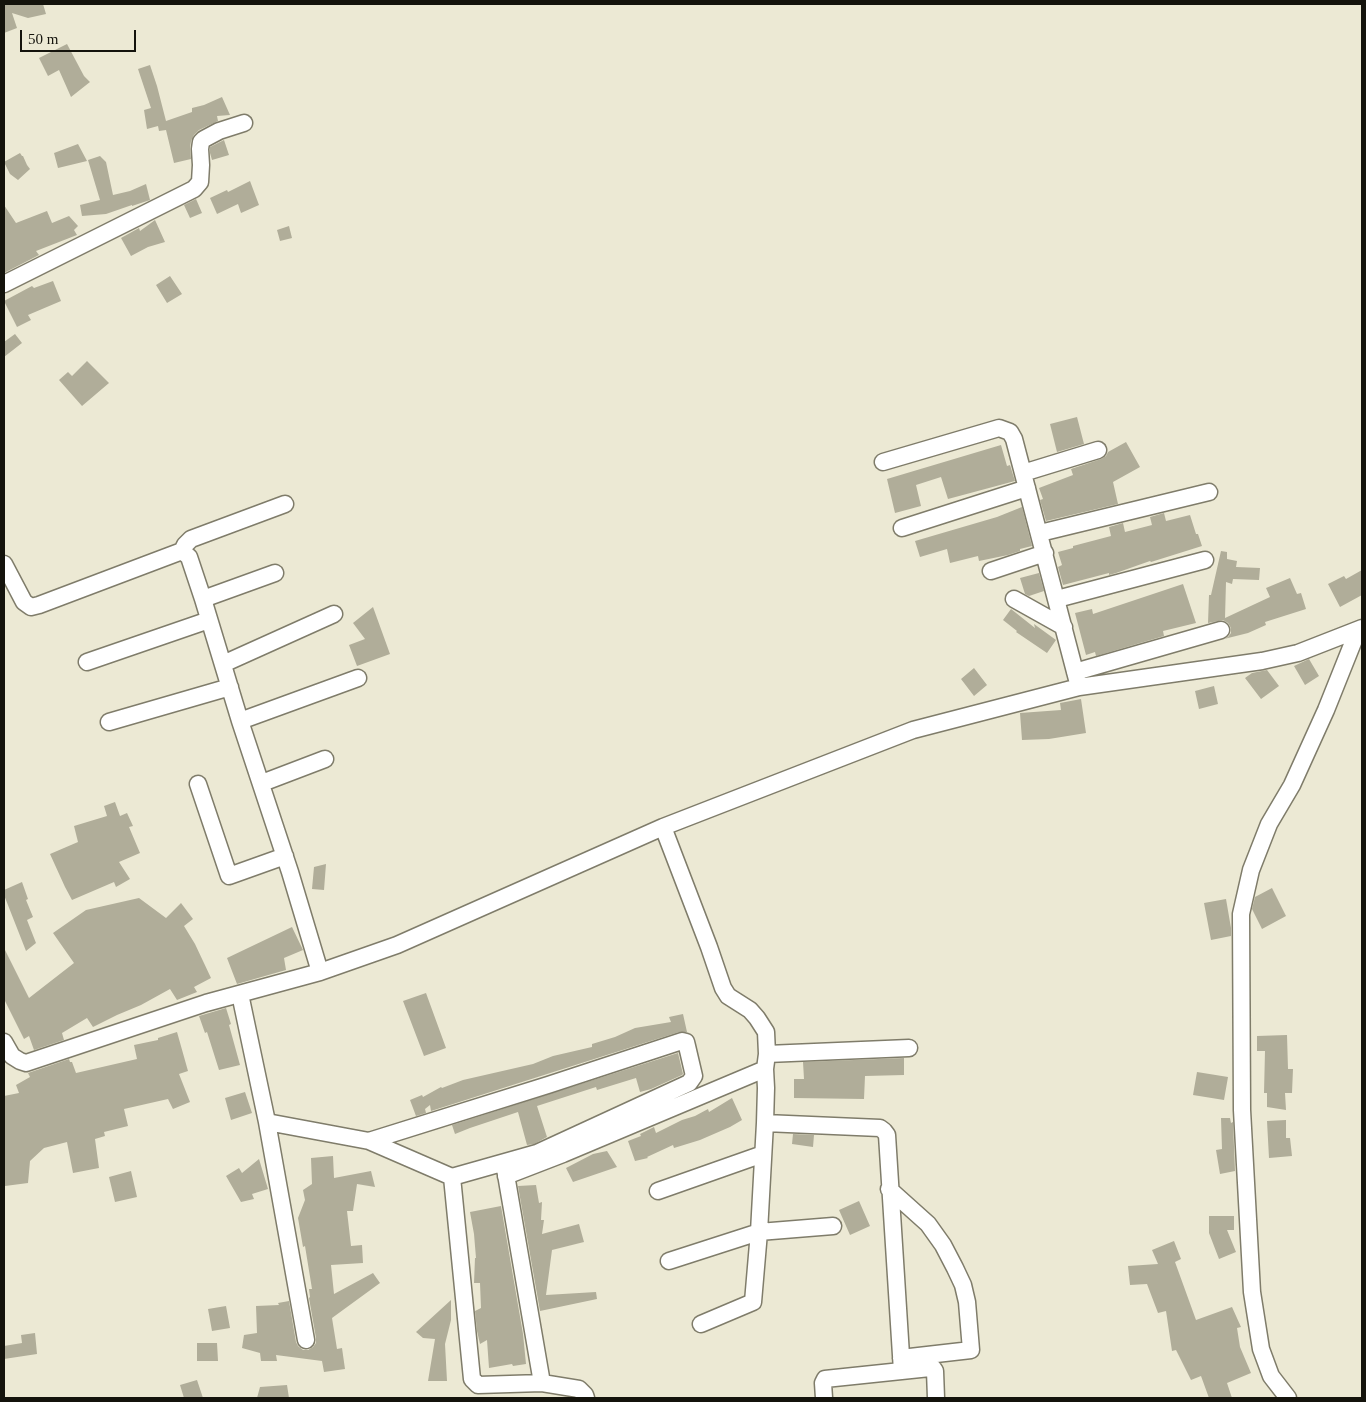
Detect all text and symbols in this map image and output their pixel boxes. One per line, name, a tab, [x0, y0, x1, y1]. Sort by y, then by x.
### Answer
scale bar	[22, 20, 139, 52]
text: 50 m	[28, 31, 58, 47]

